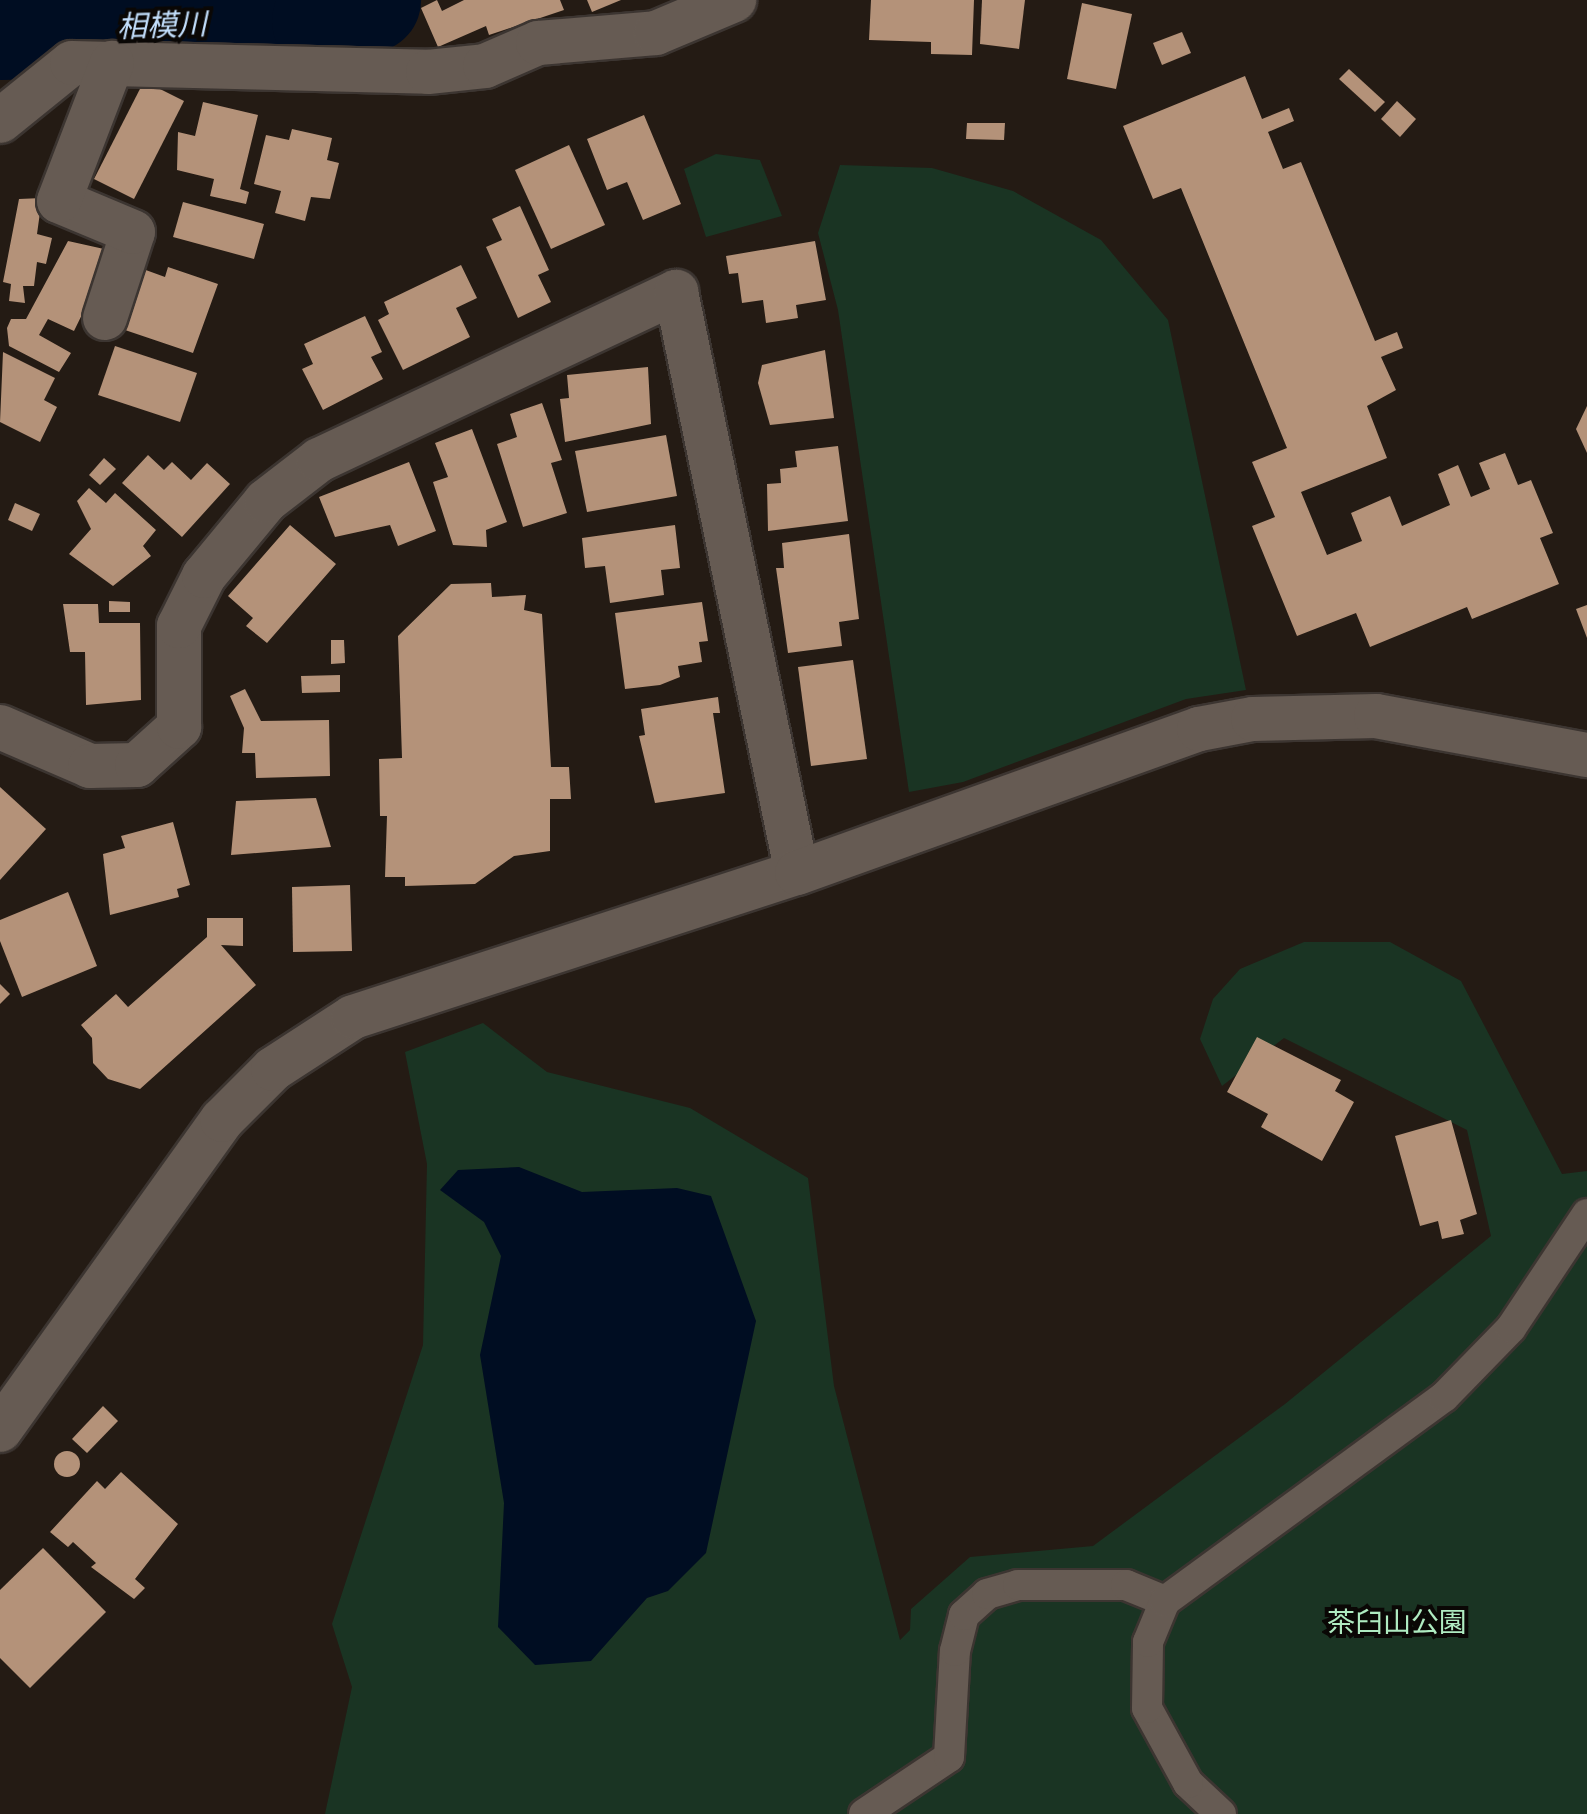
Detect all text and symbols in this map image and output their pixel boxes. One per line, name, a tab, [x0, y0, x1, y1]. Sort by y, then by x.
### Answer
water label: 相模川	[116, 7, 208, 47]
park label: 茶臼山公園	[1327, 1607, 1467, 1641]

